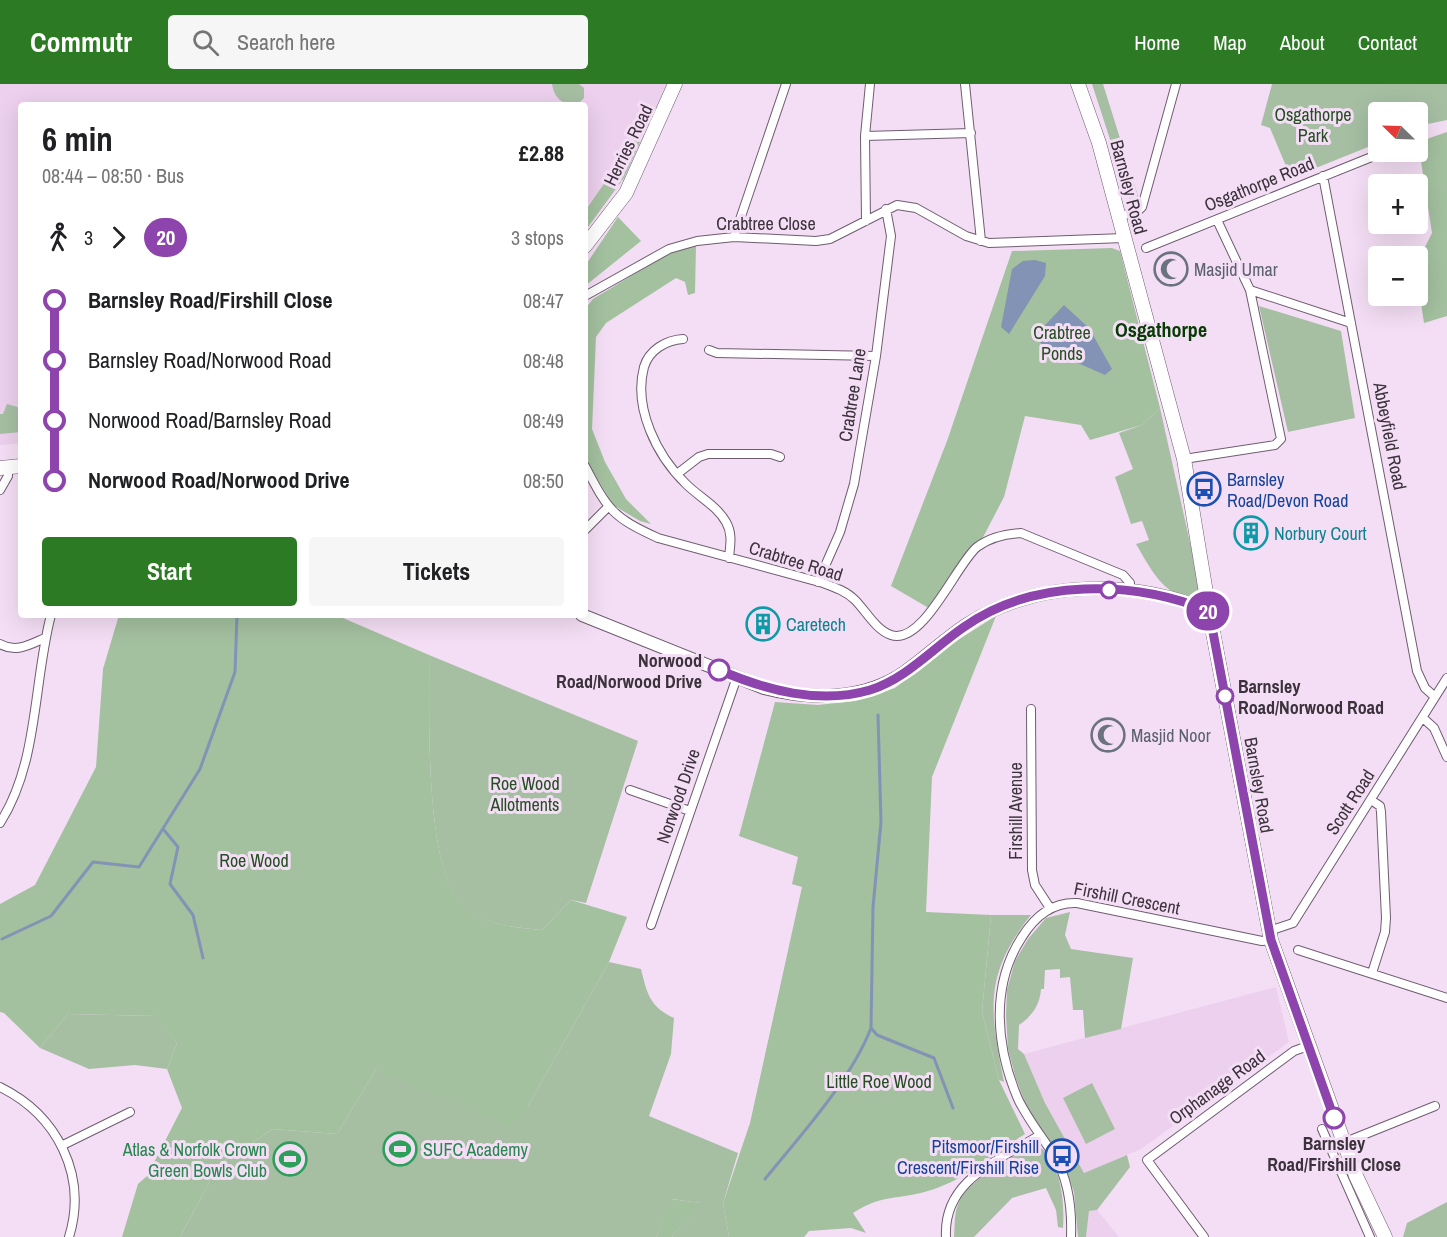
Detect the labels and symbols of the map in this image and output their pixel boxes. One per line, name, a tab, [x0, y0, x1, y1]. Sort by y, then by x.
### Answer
street label: Herries Road	[598, 100, 658, 190]
park label: Osgathorpe Park	[1274, 102, 1352, 148]
north arrow	[1368, 102, 1428, 162]
street label: Barnsley Road	[1104, 137, 1154, 237]
street label: Osgathorpe Road	[1200, 151, 1318, 217]
street label: Crabtree Close	[716, 211, 816, 236]
mosque icon: Masjid Umar	[1153, 251, 1189, 287]
place label: Masjid Umar	[1194, 257, 1278, 282]
district label: Osgathorpe	[1115, 316, 1207, 343]
park label: Crabtree Ponds	[1033, 320, 1091, 366]
street label: Crabtree Lane	[832, 346, 872, 444]
street label: Abbeyfield Road	[1367, 379, 1413, 492]
place label: Barnsley Road/Devon Road	[1227, 467, 1348, 513]
bus stop icon: Barnsley Road/Devon Road	[1186, 471, 1222, 507]
building icon: Norbury Court	[1233, 515, 1269, 551]
place label: Norbury Court	[1274, 521, 1367, 546]
street label: Crabtree Road	[746, 535, 846, 587]
unlabelled marker	[1100, 581, 1118, 599]
line badge: 20	[1181, 592, 1235, 630]
building icon: Caretech	[745, 606, 781, 642]
place label: Caretech	[786, 612, 846, 637]
place label: Norwood Road/Norwood Drive	[556, 648, 702, 694]
marker: Norwood Road/Norwood Drive	[708, 659, 730, 681]
place label: Barnsley Road/Norwood Road	[1238, 674, 1384, 720]
marker: Barnsley Road/Norwood Road	[1216, 687, 1234, 705]
mosque icon: Masjid Noor	[1090, 717, 1126, 753]
place label: Masjid Noor	[1131, 723, 1211, 748]
street label: Barnsley Road	[1238, 735, 1280, 835]
street label: Norwood Drive	[650, 745, 706, 847]
street label: Firshill Avenue	[1003, 762, 1028, 860]
street label: Scott Road	[1320, 765, 1380, 839]
park label: Roe Wood Allotments	[490, 771, 560, 817]
park label: Roe Wood	[219, 848, 289, 873]
street label: Firshill Crescent	[1072, 875, 1182, 921]
street label: Orphanage Road	[1164, 1044, 1270, 1130]
park label: Little Roe Wood	[826, 1069, 932, 1094]
marker: Barnsley Road/Firshill Close	[1323, 1107, 1345, 1129]
sports icon: SUFC Academy	[382, 1131, 418, 1167]
place label: Barnsley Road/Firshill Close	[1267, 1131, 1401, 1177]
place label: Pitsmoor/Firshill Crescent/Firshill Rise	[897, 1134, 1039, 1180]
place label: Atlas & Norfolk Crown Green Bowls Club	[122, 1137, 267, 1183]
place label: SUFC Academy	[423, 1137, 529, 1162]
bus stop icon: Pitsmoor/Firshill Crescent/Firshill Rise	[1044, 1138, 1080, 1174]
sports icon: Atlas & Norfolk Crown Green Bowls Club	[272, 1141, 308, 1177]

